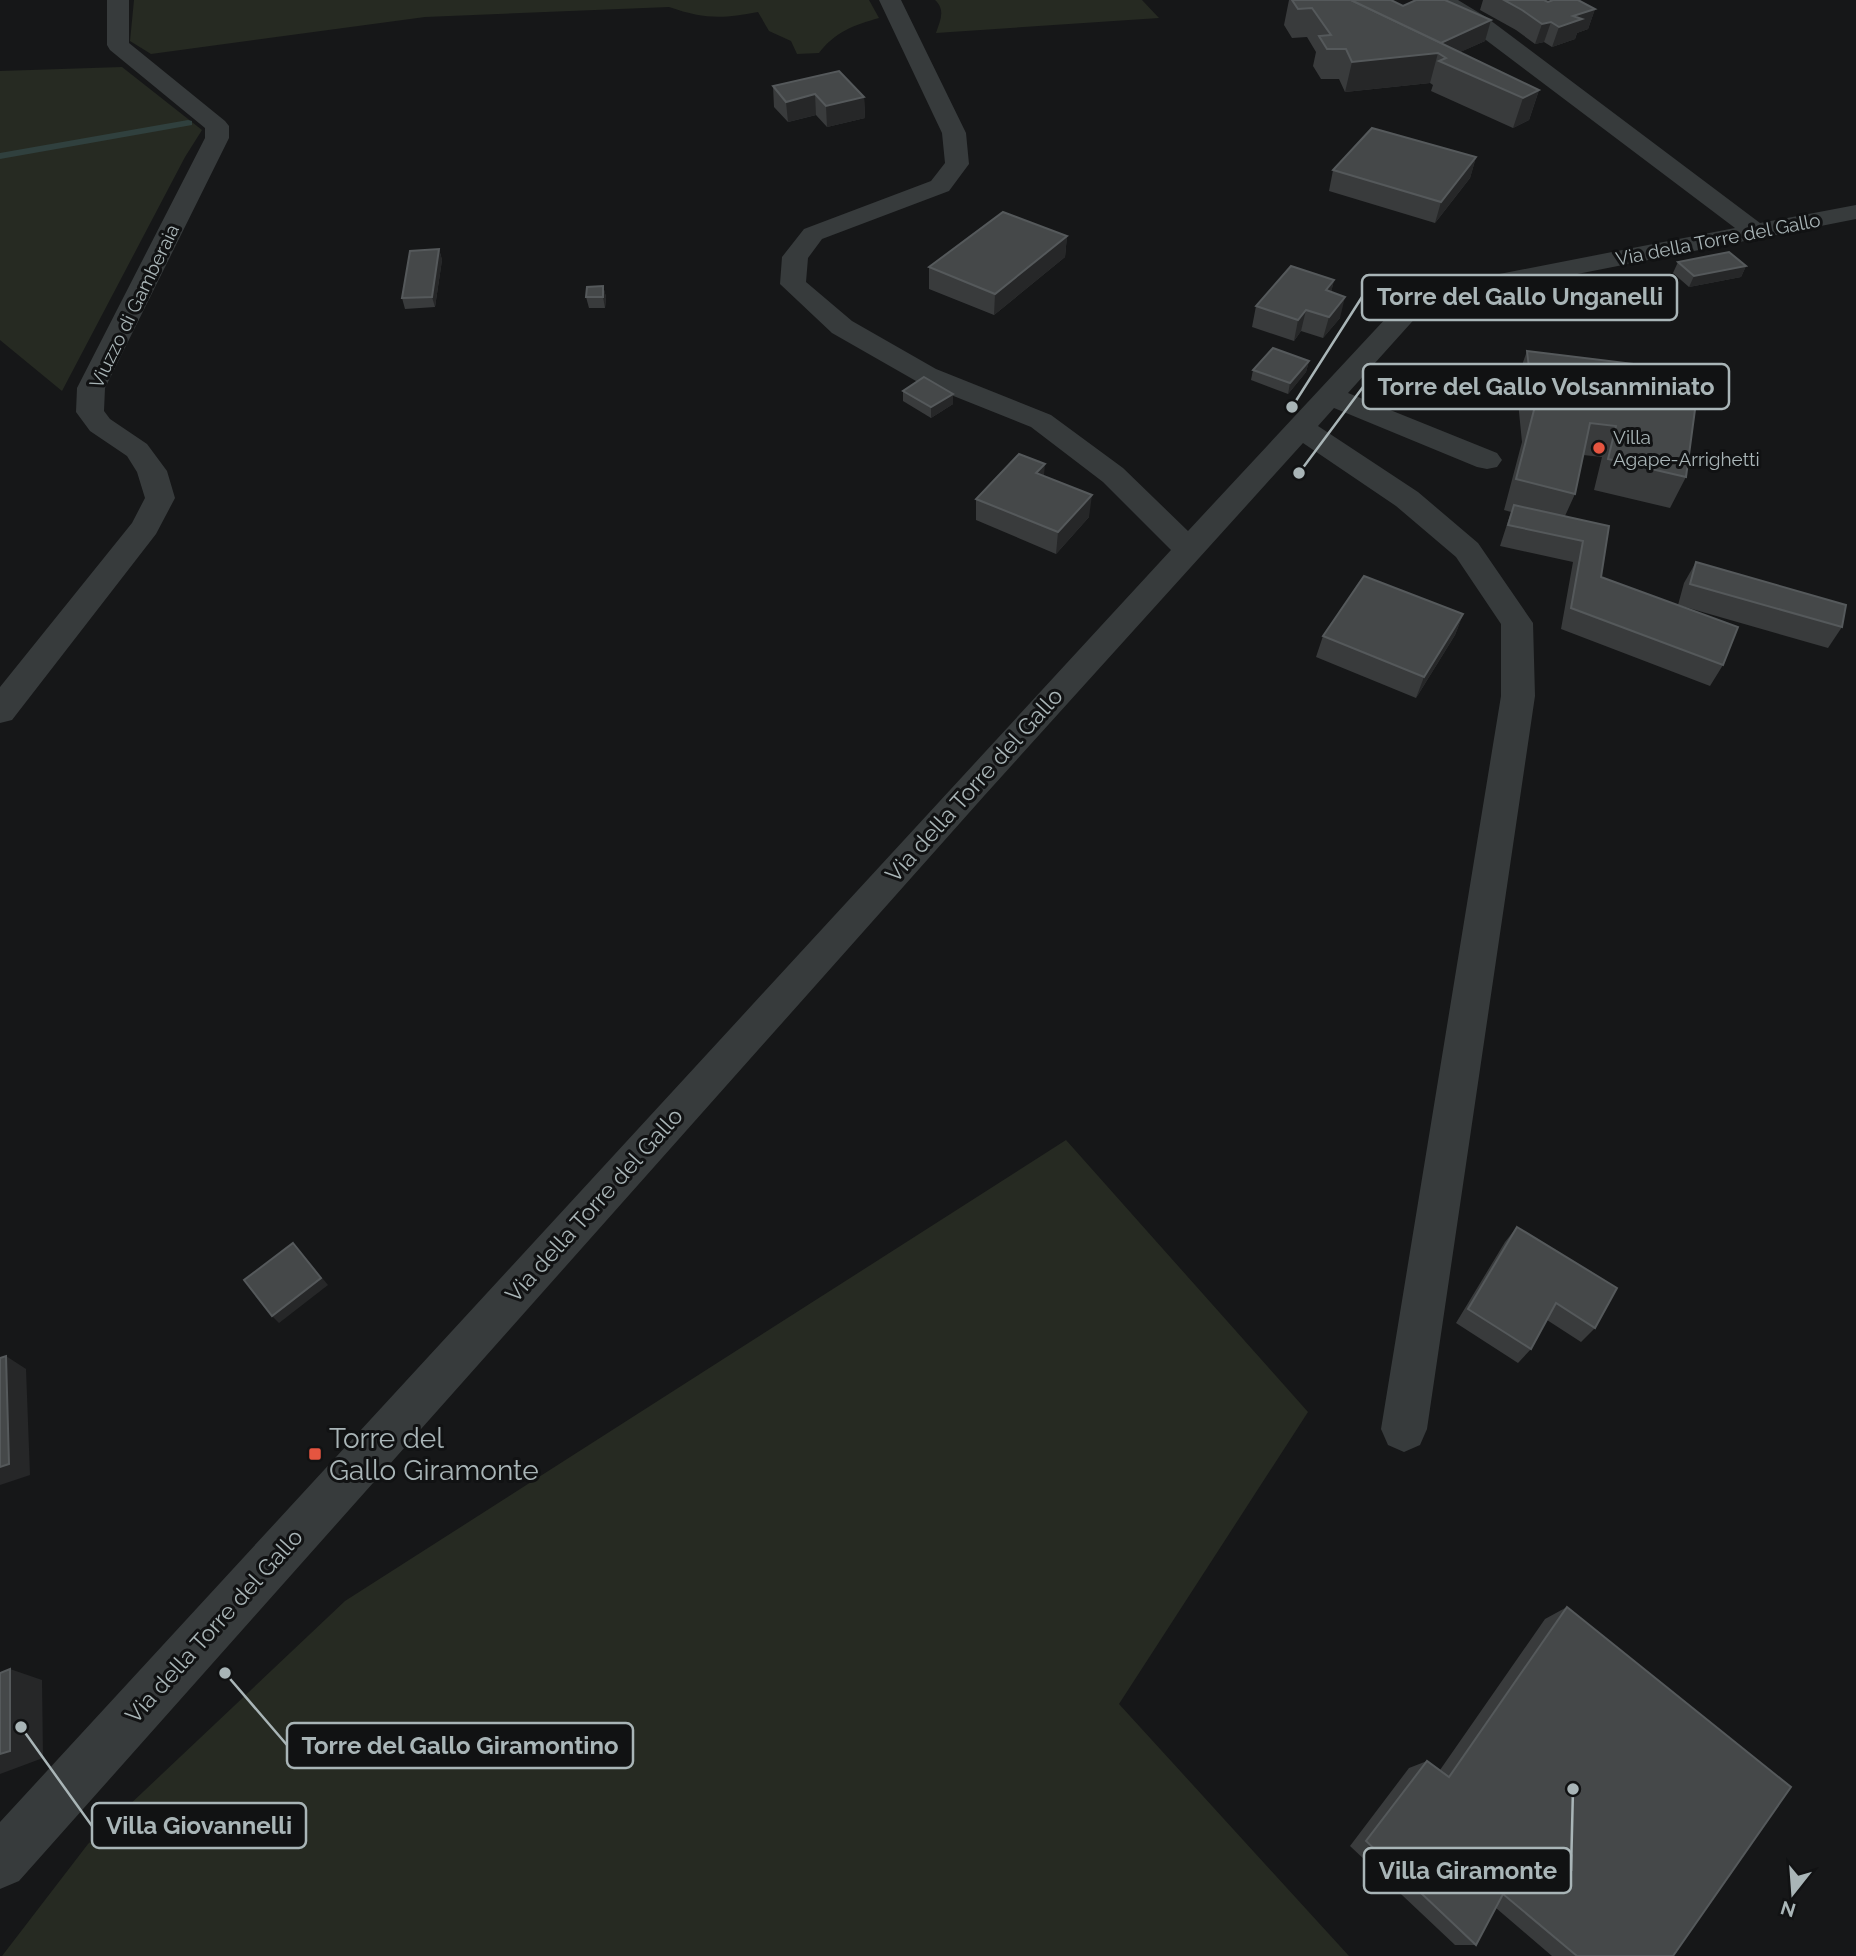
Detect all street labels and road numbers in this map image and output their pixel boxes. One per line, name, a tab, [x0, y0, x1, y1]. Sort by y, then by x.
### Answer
street label: Via della Torre del Gallo	[1614, 208, 1822, 270]
street label: Viuzzo di Gamberaia	[85, 220, 183, 392]
street label: Via della Torre del Gallo	[879, 682, 1068, 887]
street label: Via della Torre del Gallo	[499, 1102, 688, 1307]
street label: Via della Torre del Gallo	[119, 1523, 308, 1728]

